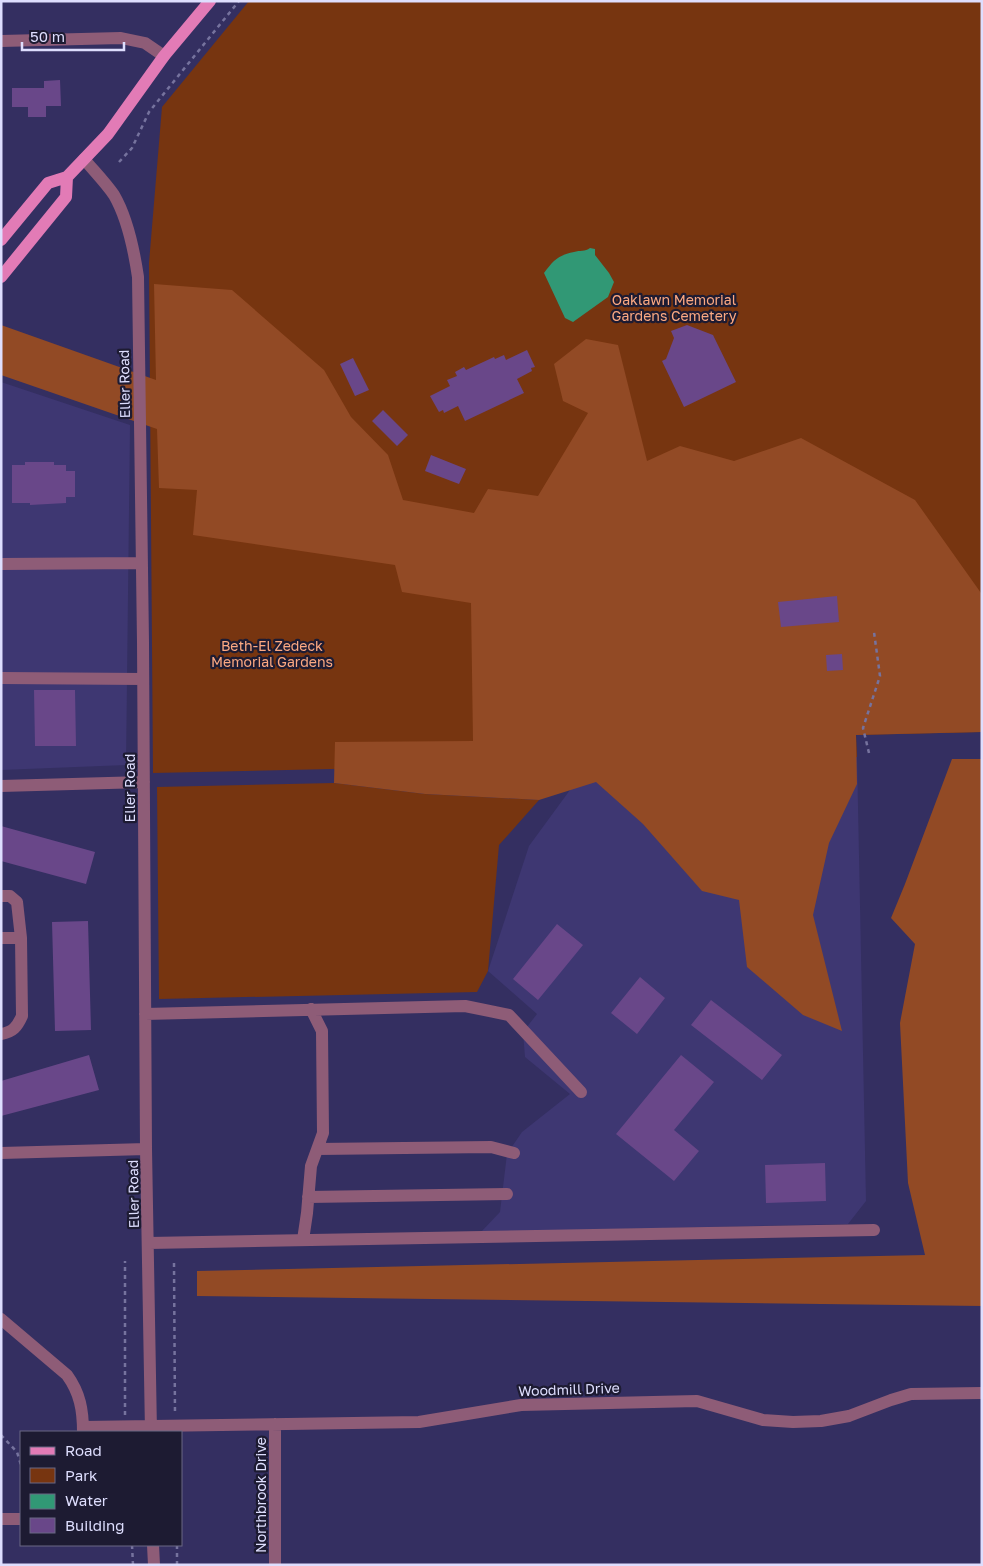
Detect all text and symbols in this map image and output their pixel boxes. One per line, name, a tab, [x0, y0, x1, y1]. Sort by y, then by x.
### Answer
scale bar	[22, 20, 125, 52]
text: 50 m	[30, 27, 65, 45]
park label: Oaklawn Memorial Gardens Cemetery	[612, 291, 737, 324]
street label: Eller Road	[115, 349, 133, 419]
park label: Beth-El Zedeck Memorial Gardens	[211, 637, 333, 670]
street label: Eller Road	[121, 754, 138, 822]
street label: Eller Road	[124, 1159, 142, 1229]
street label: Woodmill Drive	[518, 1379, 620, 1399]
legend	[20, 1431, 182, 1546]
street label: Northbrook Drive	[252, 1437, 269, 1553]
text: Road	[65, 1441, 102, 1459]
text: Park	[65, 1466, 98, 1484]
text: Water	[65, 1491, 108, 1509]
text: Building	[65, 1516, 125, 1534]

